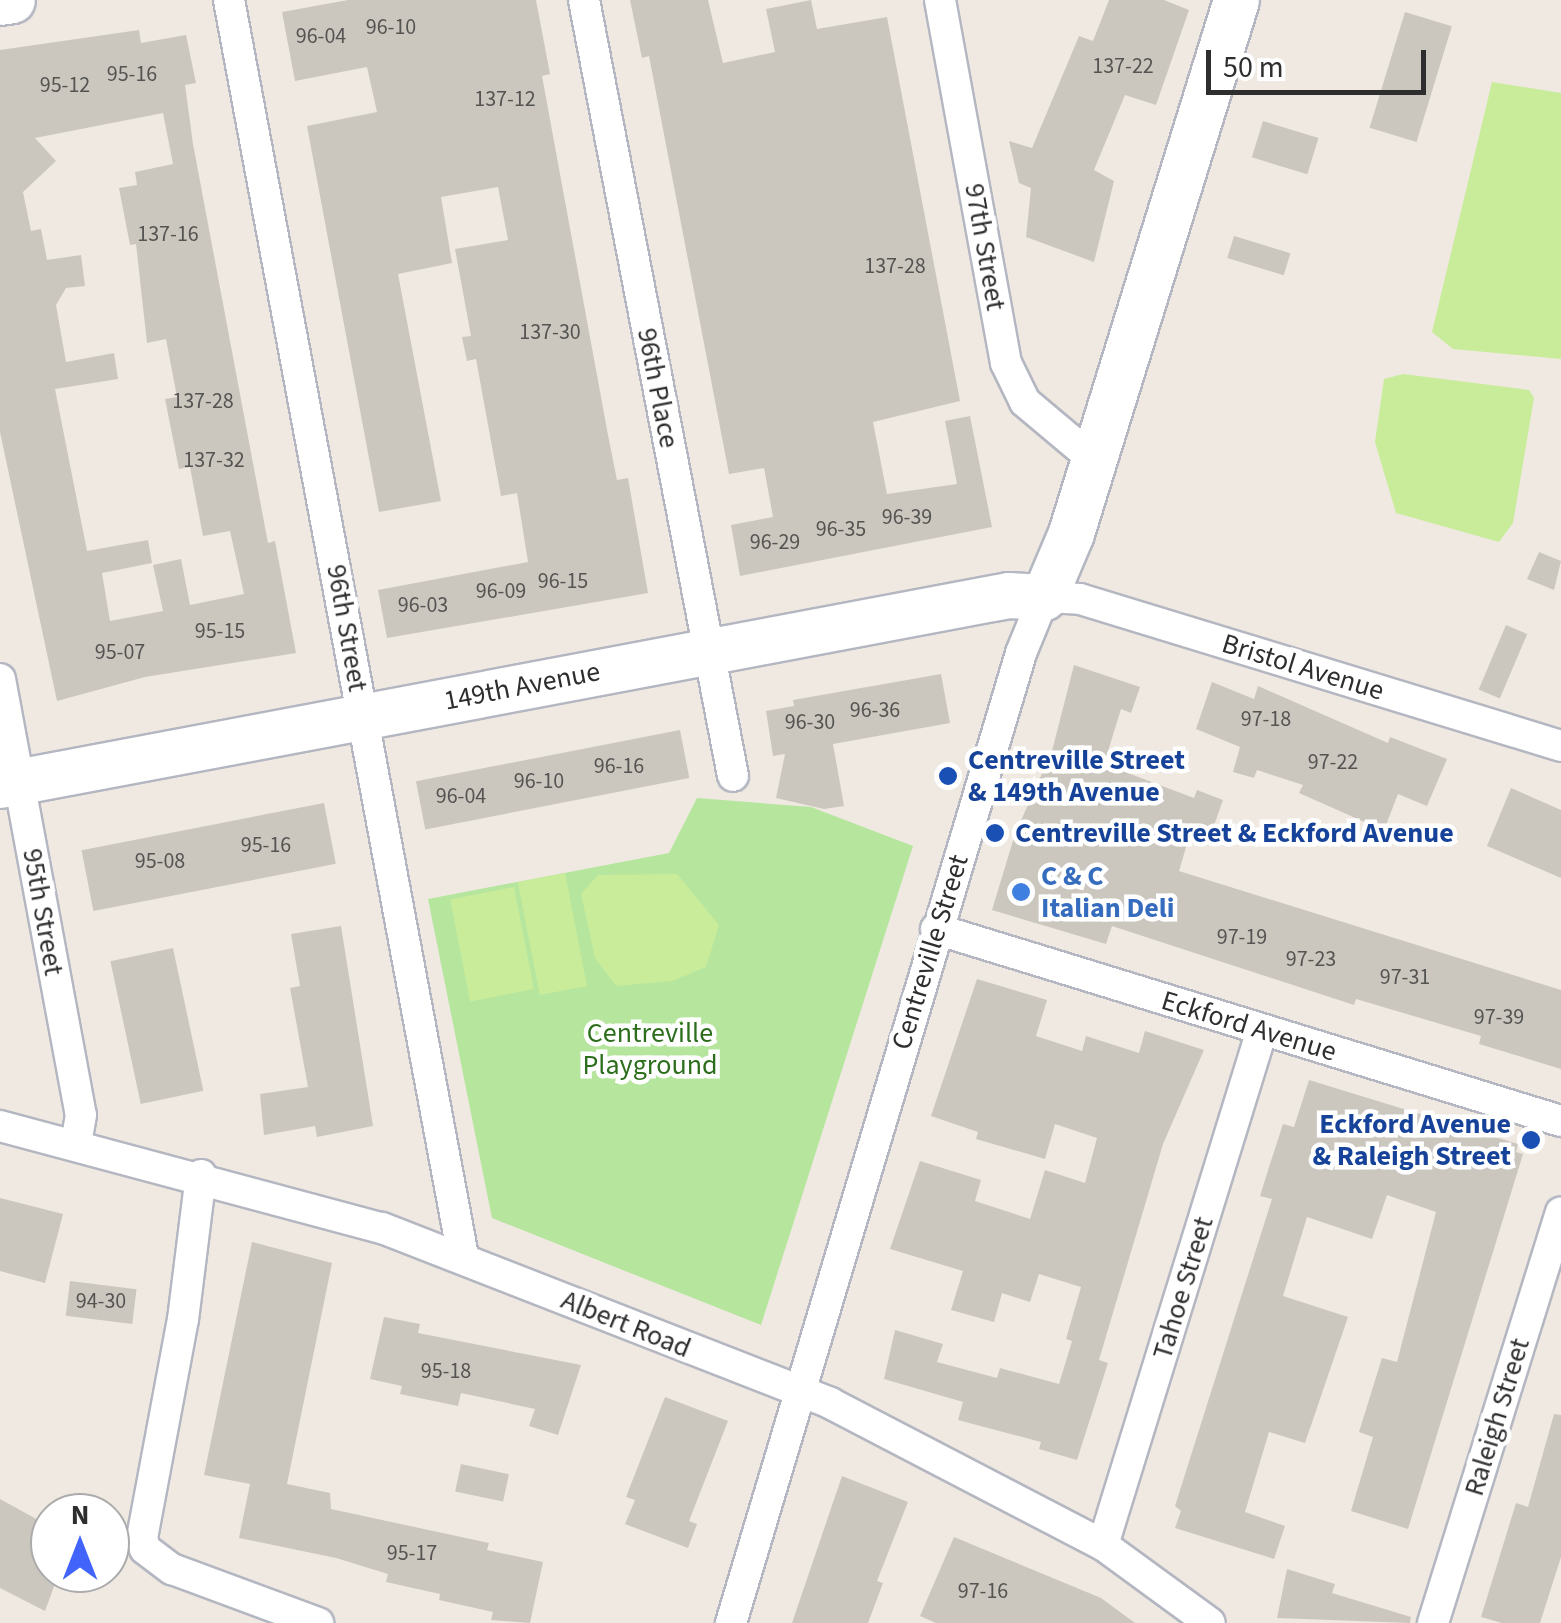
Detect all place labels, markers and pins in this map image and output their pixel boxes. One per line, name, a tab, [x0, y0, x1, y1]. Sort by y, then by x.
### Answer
place label: Centreville Street & 149th Avenue	[968, 743, 1185, 809]
marker: Centreville Street & 149th Avenue	[937, 765, 959, 787]
place label: Centreville Street & Eckford Avenue	[1015, 816, 1454, 850]
marker: Centreville Street & Eckford Avenue	[984, 822, 1006, 844]
place label: C & C Italian Deli	[1041, 859, 1174, 925]
marker: C & C Italian Deli	[1010, 881, 1032, 903]
place label: Eckford Avenue & Raleigh Street	[1312, 1107, 1511, 1173]
marker: Eckford Avenue & Raleigh Street	[1520, 1129, 1542, 1151]

